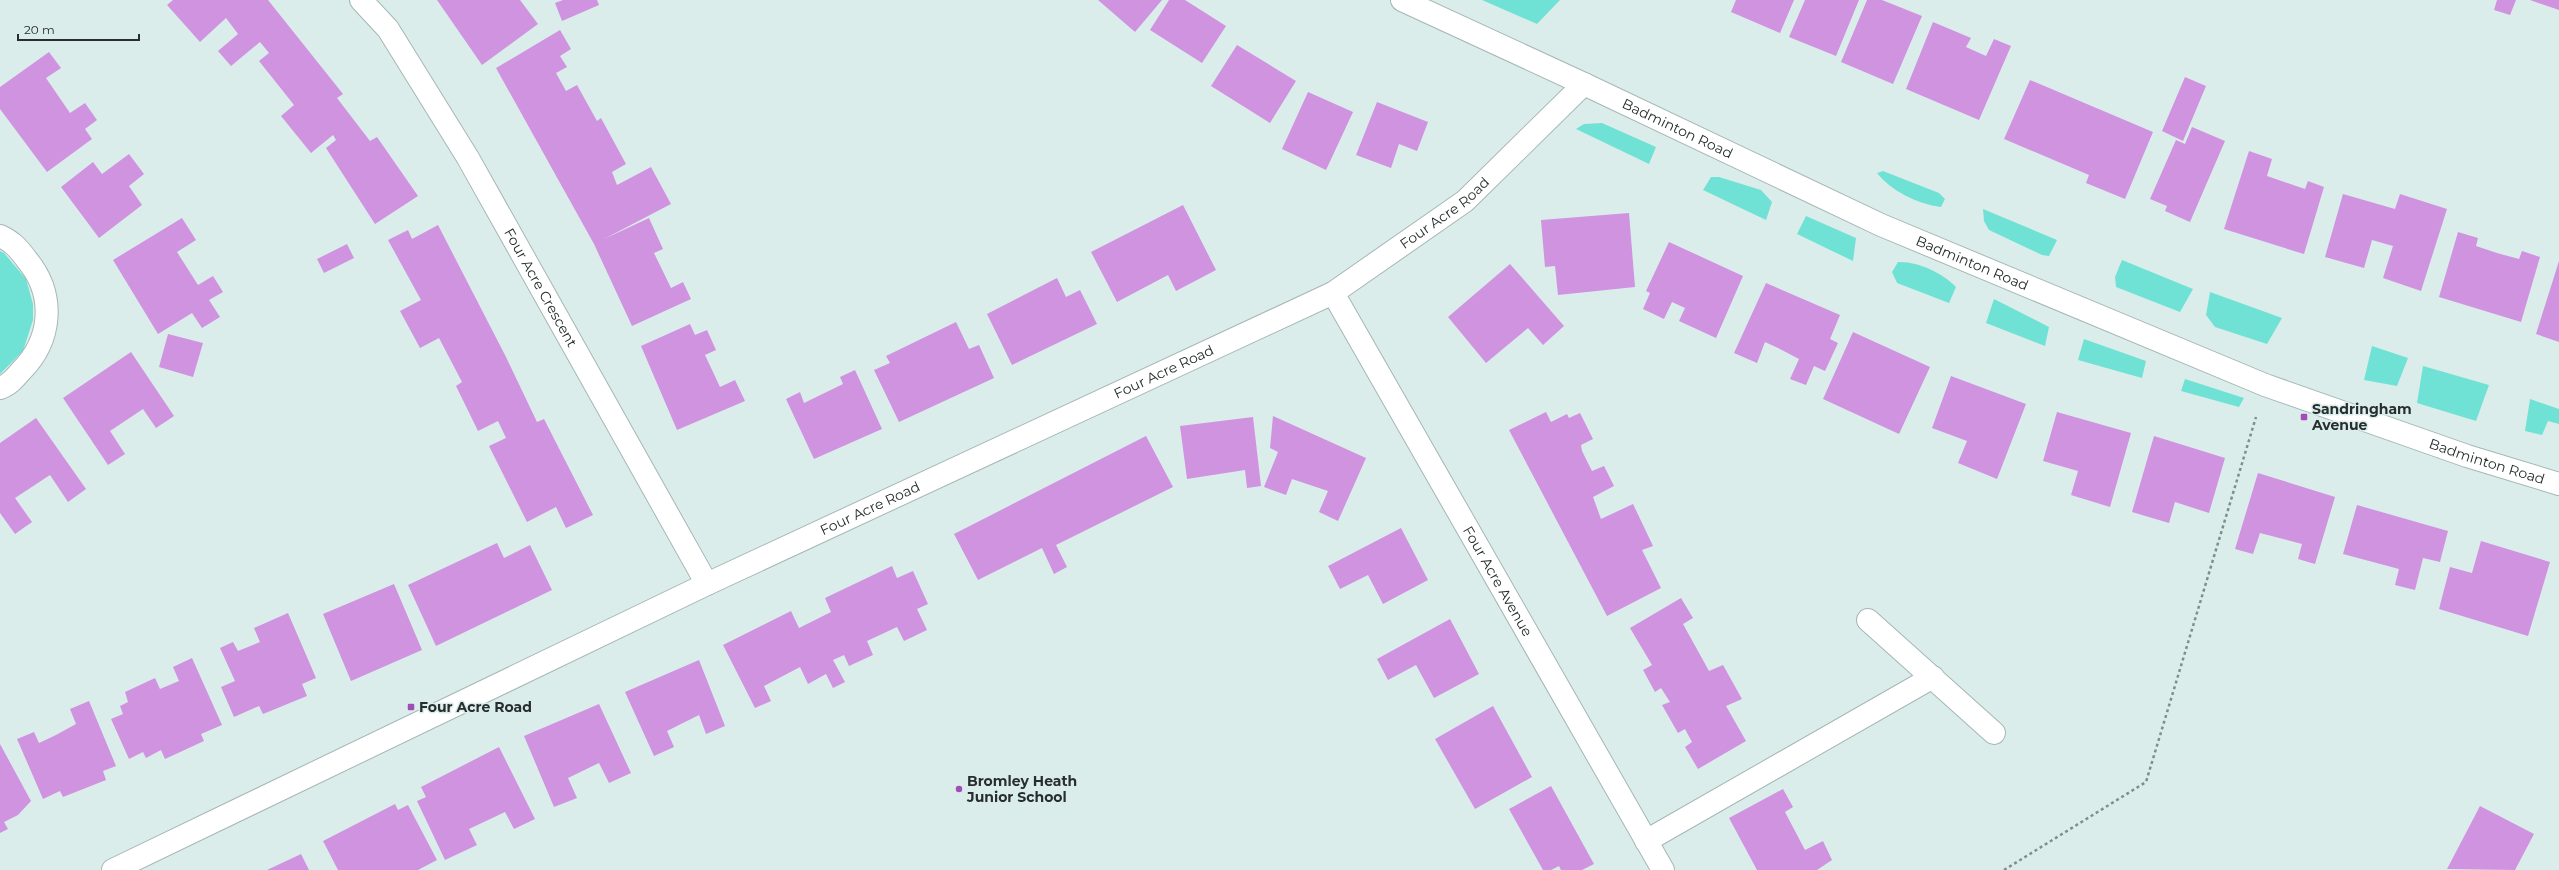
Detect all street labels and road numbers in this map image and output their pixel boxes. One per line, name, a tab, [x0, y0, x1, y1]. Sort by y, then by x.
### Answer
street label: Badminton Road	[1619, 94, 1736, 162]
street label: Four Acre Road	[1396, 173, 1493, 253]
street label: Four Acre Crescent	[500, 225, 581, 351]
street label: Badminton Road	[1913, 232, 2031, 294]
street label: Four Acre Road	[1111, 341, 1217, 403]
street label: Badminton Road	[2427, 434, 2547, 488]
street label: Four Acre Road	[817, 477, 923, 539]
street label: Four Acre Avenue	[1459, 523, 1537, 640]

